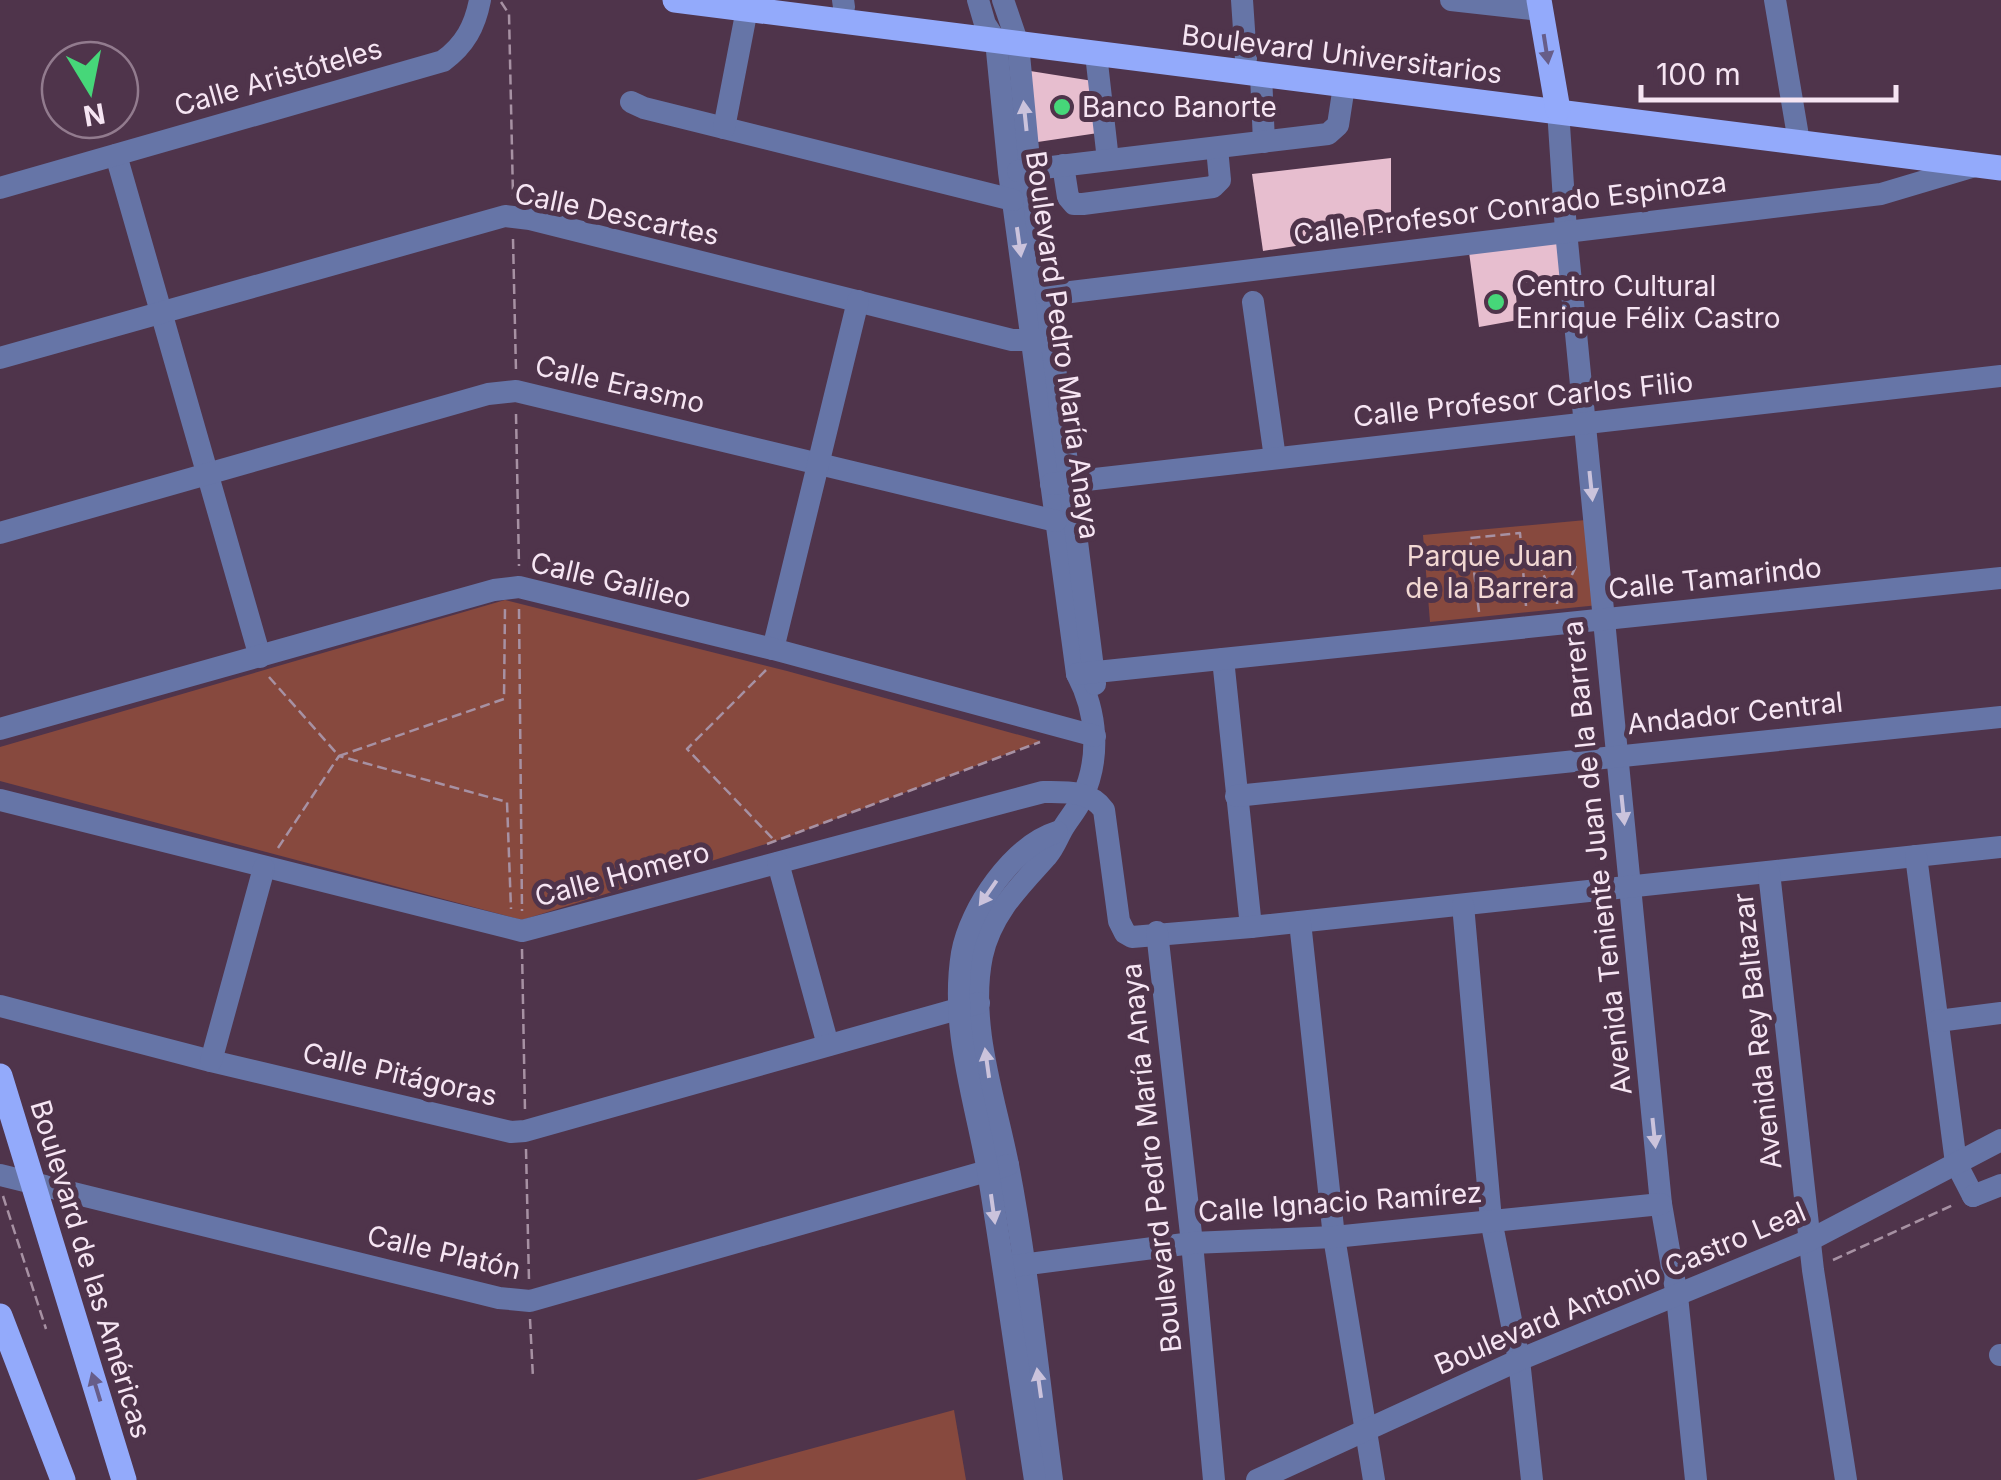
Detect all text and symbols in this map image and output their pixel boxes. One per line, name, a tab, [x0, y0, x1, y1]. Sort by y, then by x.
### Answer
street label: Boulevard Universitarios	[1180, 17, 1504, 91]
street label: Calle Aristóteles	[170, 31, 386, 123]
one-way arrow	[1539, 34, 1555, 65]
north arrow	[40, 40, 140, 140]
scale bar	[1641, 40, 1896, 102]
text: 100 m	[1656, 56, 1741, 92]
place label: Banco Banorte	[1082, 90, 1277, 124]
text: N	[81, 96, 108, 133]
marker: Banco Banorte	[1051, 96, 1073, 118]
one-way arrow	[1016, 100, 1032, 132]
street label: Boulevard Pedro María Anaya	[1019, 149, 1107, 541]
street label: Calle Profesor Conrado Espinoza	[1292, 165, 1728, 251]
street label: Calle Descartes	[512, 176, 722, 252]
one-way arrow	[1011, 227, 1027, 258]
place label: Centro Cultural Enrique Félix Castro	[1516, 269, 1780, 335]
marker: Centro Cultural Enrique Félix Castro	[1485, 291, 1507, 313]
street label: Calle Erasmo	[532, 348, 708, 420]
street label: Calle Profesor Carlos Filio	[1351, 364, 1695, 434]
one-way arrow	[1583, 471, 1599, 502]
park label: Parque Juan de la Barrera	[1405, 539, 1575, 605]
street label: Calle Galileo	[527, 545, 695, 615]
street label: Calle Tamarindo	[1607, 550, 1823, 606]
street label: Avenida Teniente Juan de la Barrera	[1555, 619, 1639, 1097]
street label: Andador Central	[1626, 685, 1844, 741]
one-way arrow	[1615, 794, 1631, 826]
street label: Calle Homero	[531, 834, 713, 914]
one-way arrow	[979, 880, 998, 907]
street label: Avenida Rey Baltazar	[1726, 891, 1788, 1171]
street label: Boulevard Pedro María Anaya	[1114, 962, 1188, 1354]
street label: Calle Pitágoras	[299, 1035, 501, 1113]
one-way arrow	[978, 1047, 994, 1078]
street label: Boulevard de las Américas	[23, 1096, 159, 1442]
one-way arrow	[1647, 1118, 1663, 1149]
street label: Calle Ignacio Ramírez	[1197, 1175, 1483, 1229]
one-way arrow	[986, 1193, 1002, 1225]
street label: Boulevard Antonio Castro Leal	[1429, 1194, 1811, 1382]
street label: Calle Platón	[364, 1218, 524, 1286]
one-way arrow	[1031, 1367, 1047, 1399]
one-way arrow	[88, 1371, 103, 1401]

